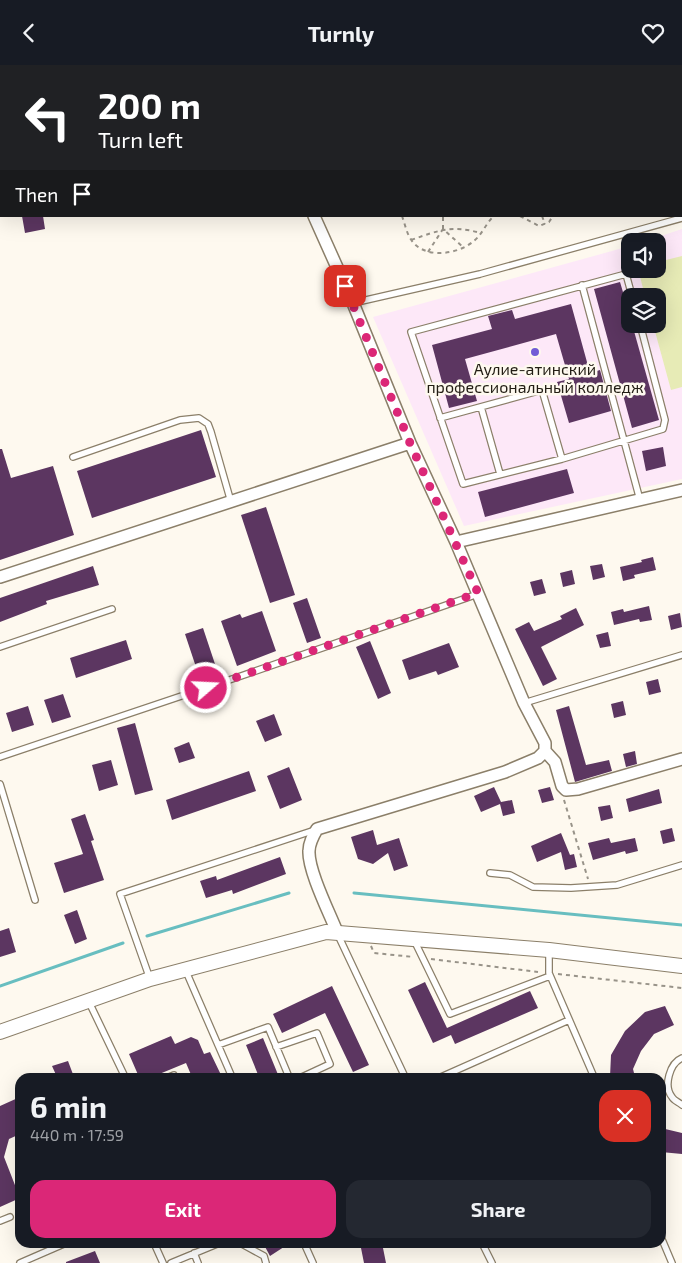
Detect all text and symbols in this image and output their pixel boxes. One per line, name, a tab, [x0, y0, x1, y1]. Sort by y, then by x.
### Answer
icon: back	[15, 19, 43, 47]
icon: heart	[639, 19, 667, 47]
text: Turnly	[308, 20, 374, 46]
text: 200 m	[98, 84, 201, 126]
icon: left	[15, 85, 80, 150]
text: Turn left	[98, 126, 183, 152]
icon: arrive	[68, 180, 96, 208]
text: Then	[15, 183, 58, 206]
map controls	[621, 233, 666, 333]
button: sound	[621, 233, 666, 278]
pin	[324, 265, 366, 307]
icon: arrive	[331, 272, 359, 300]
button: layers	[621, 288, 666, 333]
marker: Аулие-атинский профессиональный колледж	[529, 346, 541, 358]
place label: Аулие-атинский профессиональный колледж	[426, 359, 644, 396]
position arrow	[179, 661, 231, 713]
text: 6 min	[30, 1088, 107, 1124]
button: close	[599, 1090, 651, 1142]
text: 440 m · 17:59	[30, 1125, 124, 1144]
button: Exit	[30, 1180, 336, 1238]
button: Share	[346, 1180, 651, 1238]

